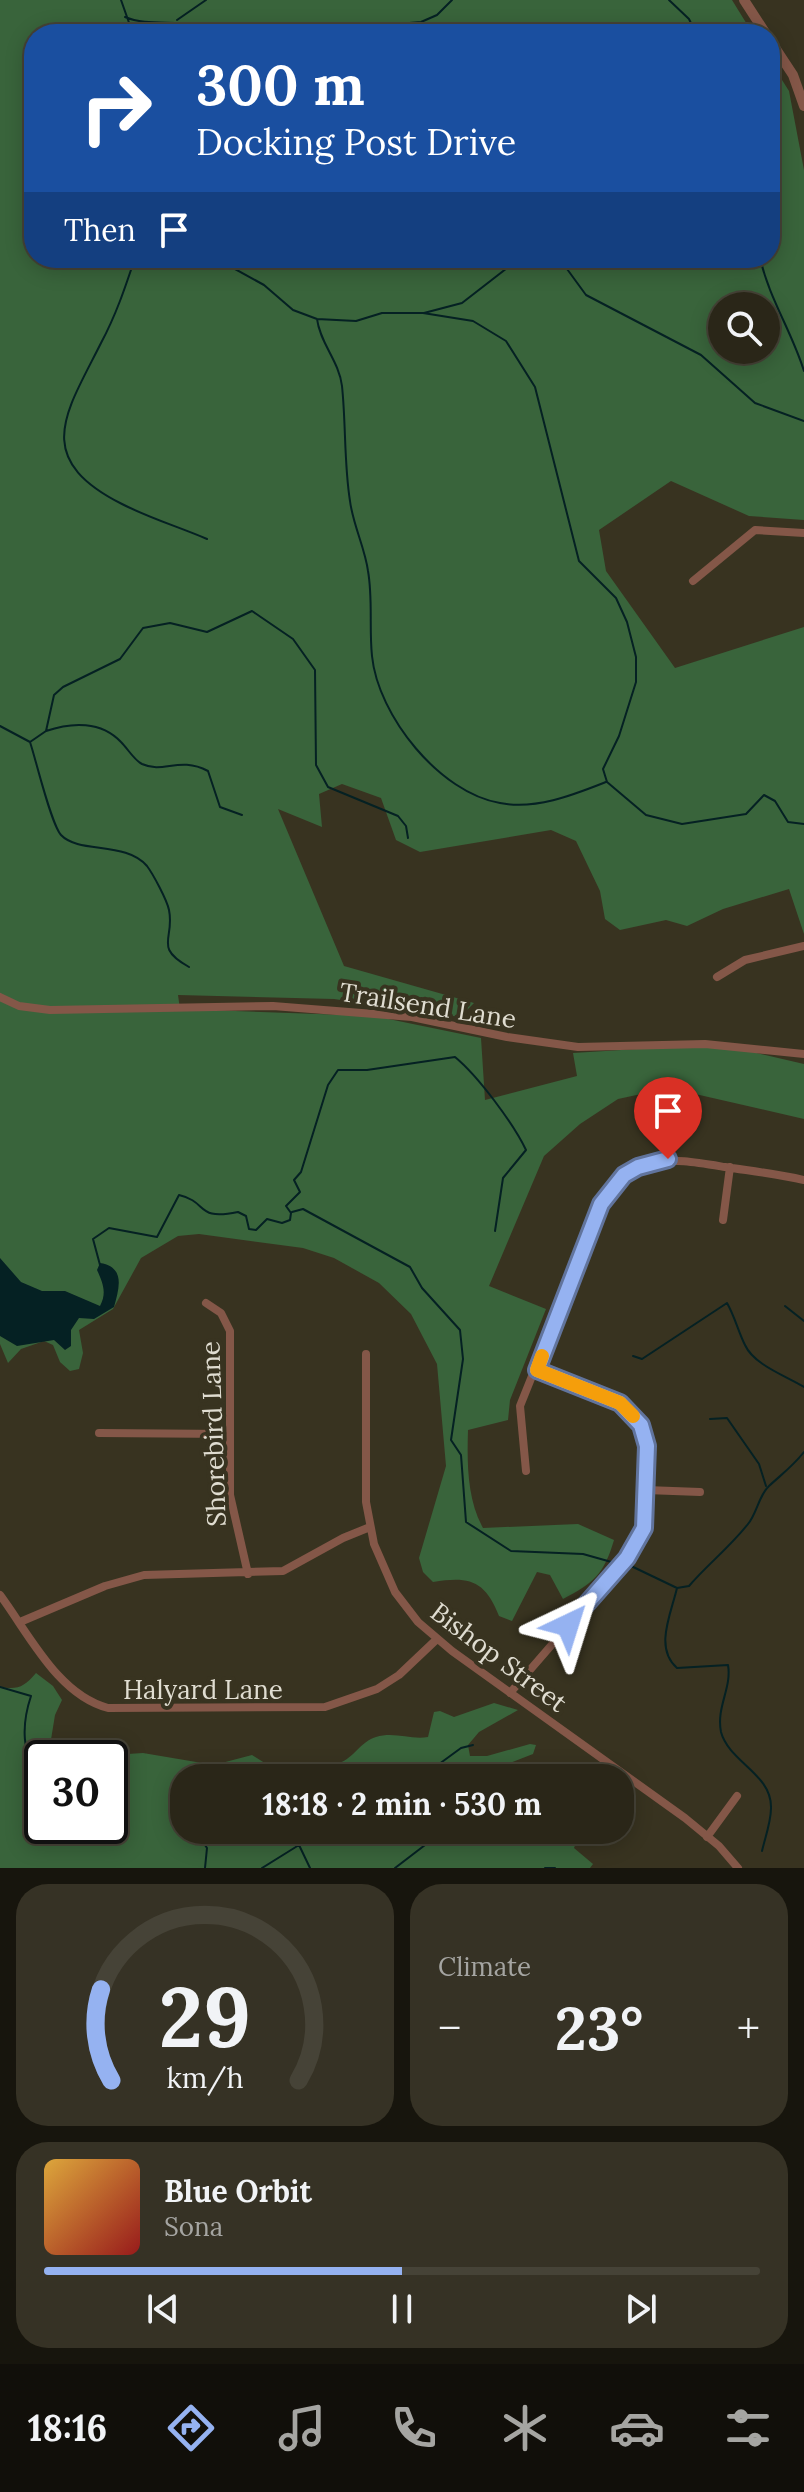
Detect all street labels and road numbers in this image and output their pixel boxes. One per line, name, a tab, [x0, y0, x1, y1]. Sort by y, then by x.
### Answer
street label: Trailsend Lane	[337, 975, 519, 1035]
street label: Shorebird Lane	[193, 1341, 233, 1527]
street label: Bishop Street	[424, 1595, 574, 1719]
street label: Halyard Lane	[123, 1673, 283, 1706]

